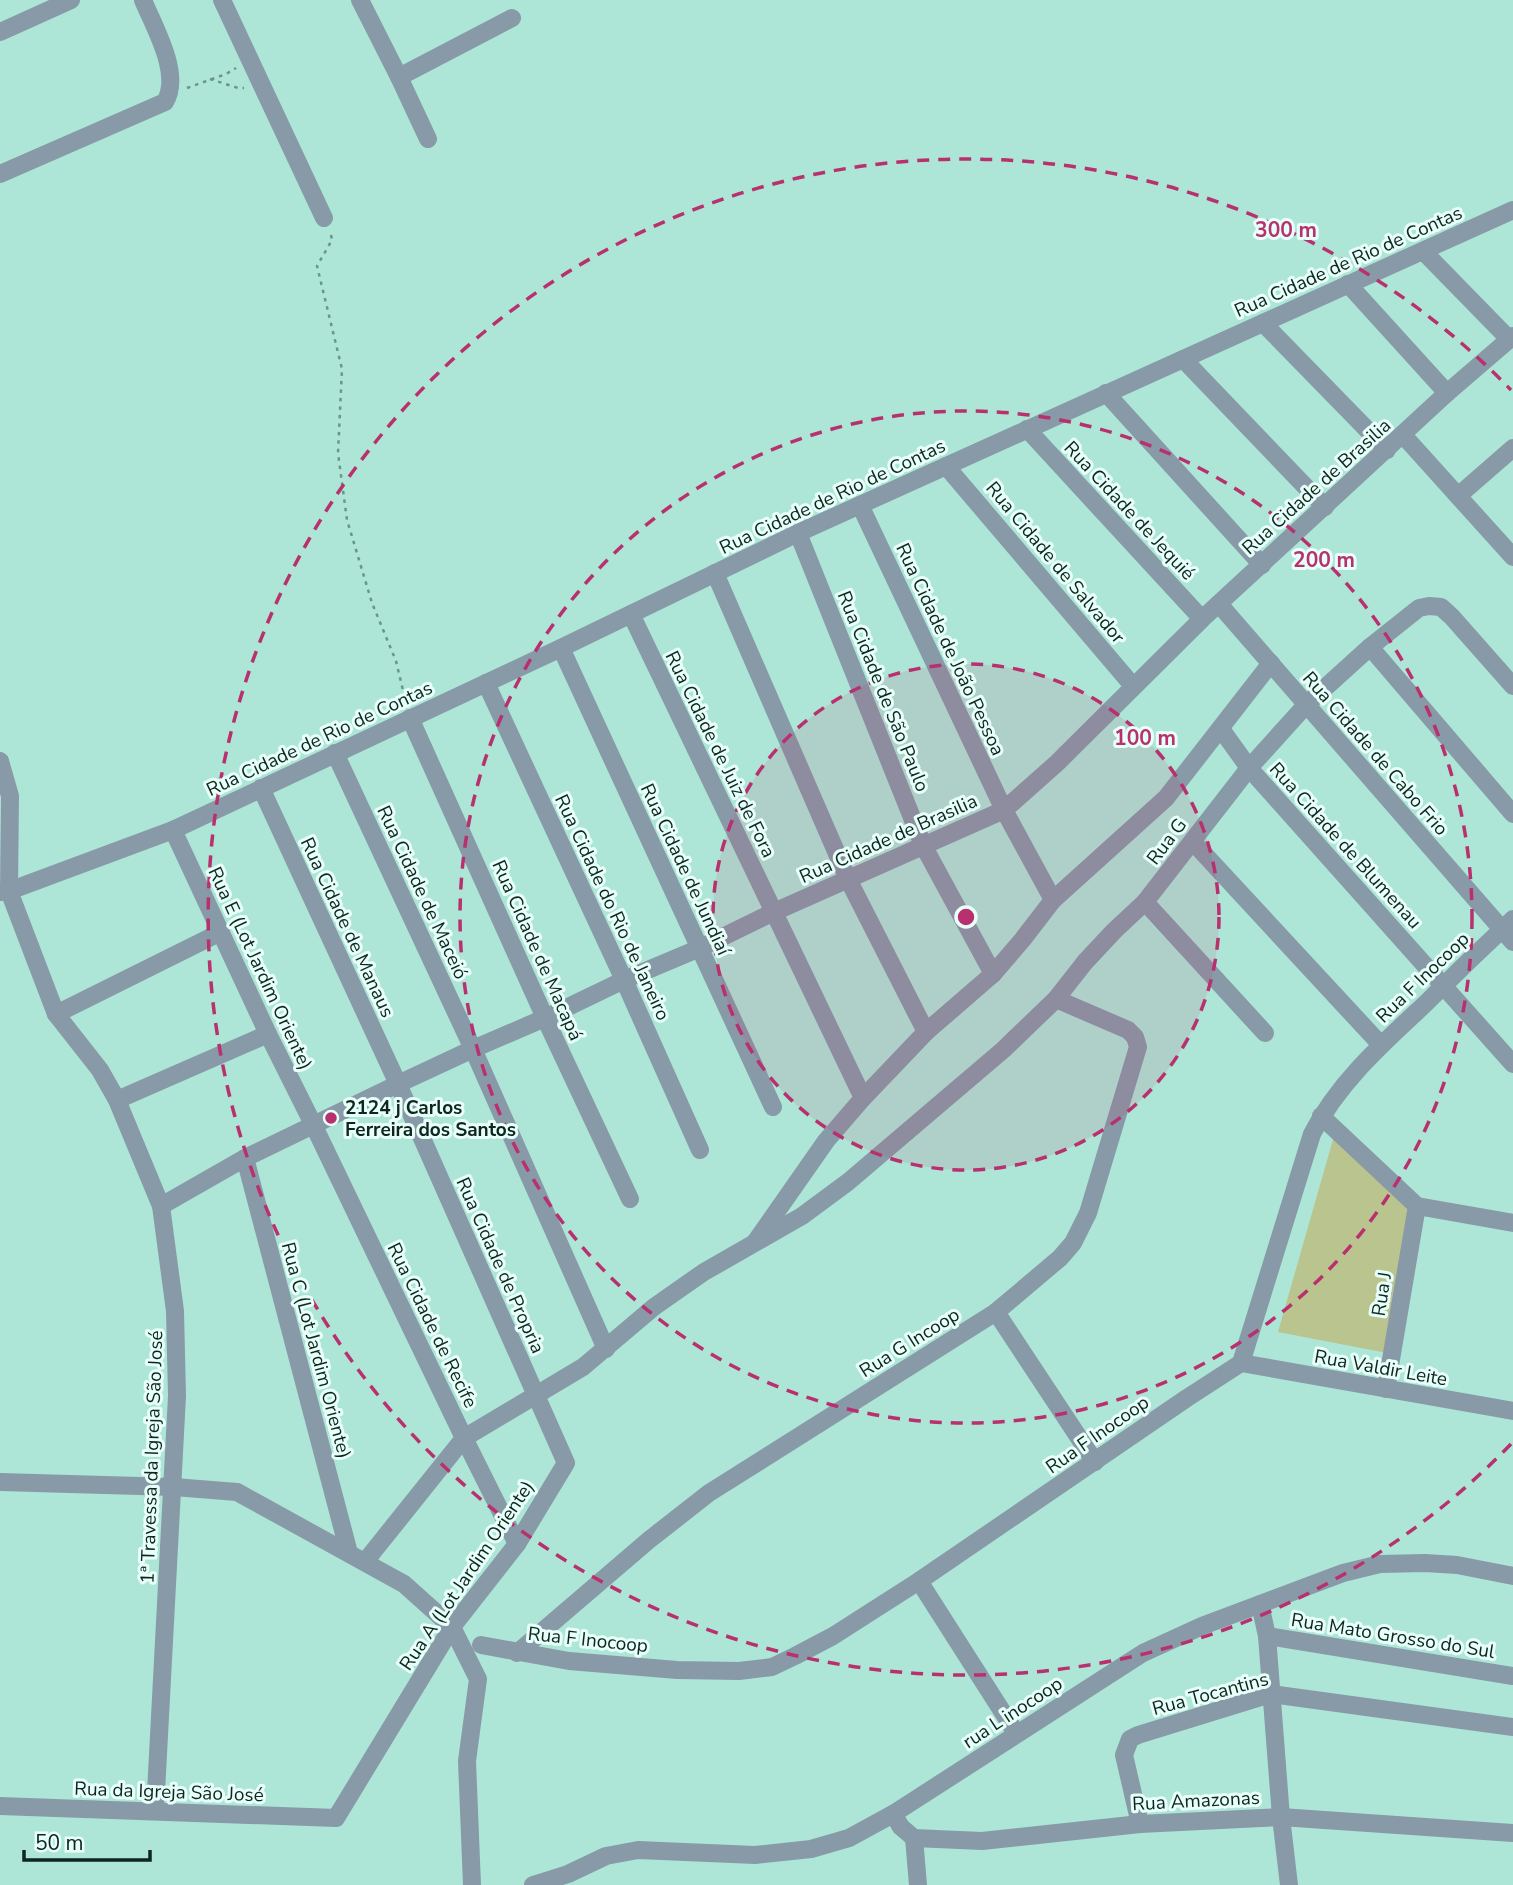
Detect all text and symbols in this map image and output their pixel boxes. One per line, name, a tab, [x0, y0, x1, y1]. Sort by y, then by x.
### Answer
street label: Rua Cidade de Rio de Contas	[1230, 200, 1466, 324]
text: 300 m	[1255, 216, 1317, 244]
street label: Rua Cidade de Brasilia	[1237, 413, 1397, 561]
street label: Rua Cidade de Rio de Contas	[715, 433, 950, 561]
street label: Rua Cidade de Jequié	[1058, 436, 1201, 586]
street label: Rua Cidade de Salvador	[980, 476, 1131, 649]
street label: Rua Cidade de João Pessoa	[889, 539, 1011, 760]
text: 200 m	[1293, 546, 1355, 574]
street label: Rua Cidade de São Paulo	[831, 587, 935, 796]
street label: Rua Cidade de Juiz de Fora	[659, 647, 782, 862]
street label: Rua Cidade de Cabo Frio	[1297, 666, 1454, 841]
street label: Rua Cidade de Rio de Contas	[202, 675, 437, 803]
text: 100 m	[1114, 724, 1176, 752]
street label: Rua Cidade de Blumenau	[1263, 757, 1427, 935]
street label: Rua Cidade de Jundiaí	[634, 779, 737, 961]
street label: Rua Cidade de Brasilia	[795, 788, 981, 890]
street label: Rua Cidade do Rio de Janeiro	[548, 790, 676, 1025]
street label: Rua Cidade de Maceió	[370, 801, 474, 983]
street label: Rua G	[1141, 813, 1193, 870]
street label: Rua Cidade de Manaus	[294, 833, 400, 1022]
street label: Rua Cidade de Macapá	[486, 856, 589, 1045]
street label: Rua E (Lot Jardim Oriente)	[202, 863, 319, 1074]
centre of rings	[954, 905, 978, 929]
street label: Rua F Inocoop	[1370, 926, 1475, 1029]
place label: 2124 j Carlos Ferreira dos Santos	[345, 1095, 516, 1143]
marker: 2124 j Carlos Ferreira dos Santos	[323, 1110, 339, 1126]
street label: Rua Cidade de Propria	[450, 1173, 551, 1358]
street label: Rua Cidade de Recife	[381, 1238, 483, 1412]
street label: Rua C (Lot Jardim Oriente)	[275, 1239, 357, 1461]
street label: Rua J	[1366, 1270, 1398, 1318]
street label: Rua G Incoop	[855, 1302, 965, 1384]
street label: 1ª Travessa da Igreja São José	[135, 1330, 169, 1584]
street label: Rua Valdir Leite	[1312, 1344, 1449, 1392]
street label: Rua F Inocoop	[1041, 1390, 1154, 1480]
street label: Rua A (Lot Jardim Oriente)	[393, 1475, 540, 1676]
street label: Rua Mato Grosso do Sul	[1289, 1607, 1497, 1665]
street label: Rua F Inocoop	[527, 1621, 649, 1659]
street label: Rua Tocantins	[1149, 1666, 1271, 1722]
street label: rua L inocoop	[958, 1671, 1068, 1755]
street label: Rua da Igreja São José	[74, 1776, 264, 1808]
street label: Rua Amazonas	[1132, 1785, 1260, 1817]
scale bar	[24, 1818, 150, 1862]
text: 50 m	[35, 1829, 84, 1857]

